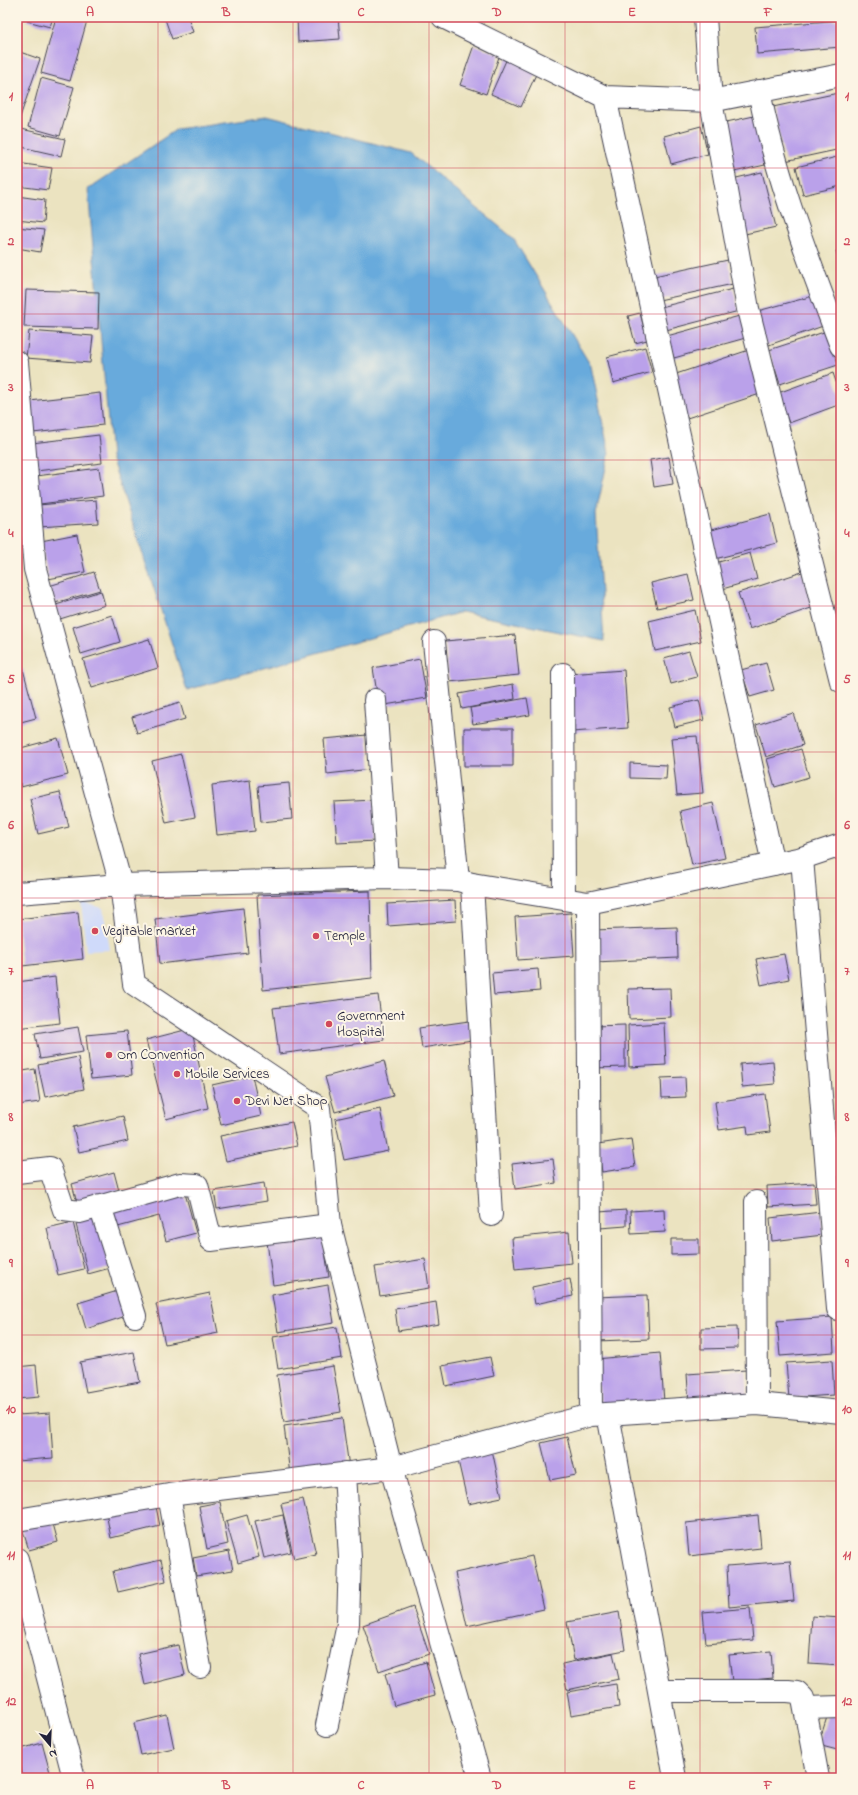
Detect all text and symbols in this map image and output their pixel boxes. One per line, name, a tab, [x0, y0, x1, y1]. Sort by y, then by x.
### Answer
text: A	[86, 3, 94, 22]
text: B	[221, 3, 231, 22]
text: C	[357, 3, 365, 22]
text: D	[491, 3, 502, 22]
text: E	[628, 3, 636, 22]
text: F	[763, 3, 773, 22]
text: 1	[9, 87, 14, 106]
text: 1	[845, 87, 850, 106]
text: 2	[7, 232, 15, 251]
text: 2	[843, 232, 851, 251]
text: 3	[7, 378, 14, 397]
text: 3	[843, 378, 850, 397]
text: 4	[7, 524, 14, 543]
text: 4	[843, 524, 850, 543]
text: 5	[7, 670, 15, 689]
text: 5	[843, 670, 851, 689]
text: 6	[7, 816, 14, 835]
text: 6	[843, 816, 850, 835]
place label: Vegitable market	[102, 921, 196, 943]
marker: Vegitable market	[90, 926, 100, 936]
place label: Temple	[324, 926, 366, 947]
marker: Temple	[311, 931, 321, 941]
text: 7	[8, 962, 14, 981]
text: 7	[844, 962, 850, 981]
place label: Government Hospital	[337, 1006, 405, 1043]
marker: Government Hospital	[324, 1019, 334, 1029]
place label: Om COnvention	[117, 1045, 204, 1066]
marker: Om COnvention	[104, 1050, 114, 1060]
place label: Mobile Services	[185, 1064, 270, 1085]
marker: Mobile Services	[172, 1069, 182, 1079]
place label: Devi Net Shop	[244, 1091, 328, 1112]
marker: Devi Net Shop	[232, 1096, 242, 1106]
text: 8	[8, 1108, 14, 1127]
text: 8	[844, 1108, 850, 1127]
text: 9	[8, 1254, 14, 1273]
text: 9	[844, 1254, 850, 1273]
text: 10	[6, 1400, 16, 1419]
text: 10	[842, 1400, 852, 1419]
text: 11	[7, 1546, 16, 1565]
text: 11	[843, 1546, 852, 1565]
text: 12	[6, 1692, 17, 1711]
text: 12	[842, 1692, 853, 1711]
north arrow	[30, 1725, 70, 1765]
text: N	[47, 1745, 59, 1762]
text: A	[86, 1776, 94, 1795]
text: B	[221, 1776, 231, 1795]
text: C	[357, 1776, 365, 1795]
text: D	[491, 1776, 502, 1795]
text: E	[628, 1776, 636, 1795]
text: F	[763, 1776, 773, 1795]

